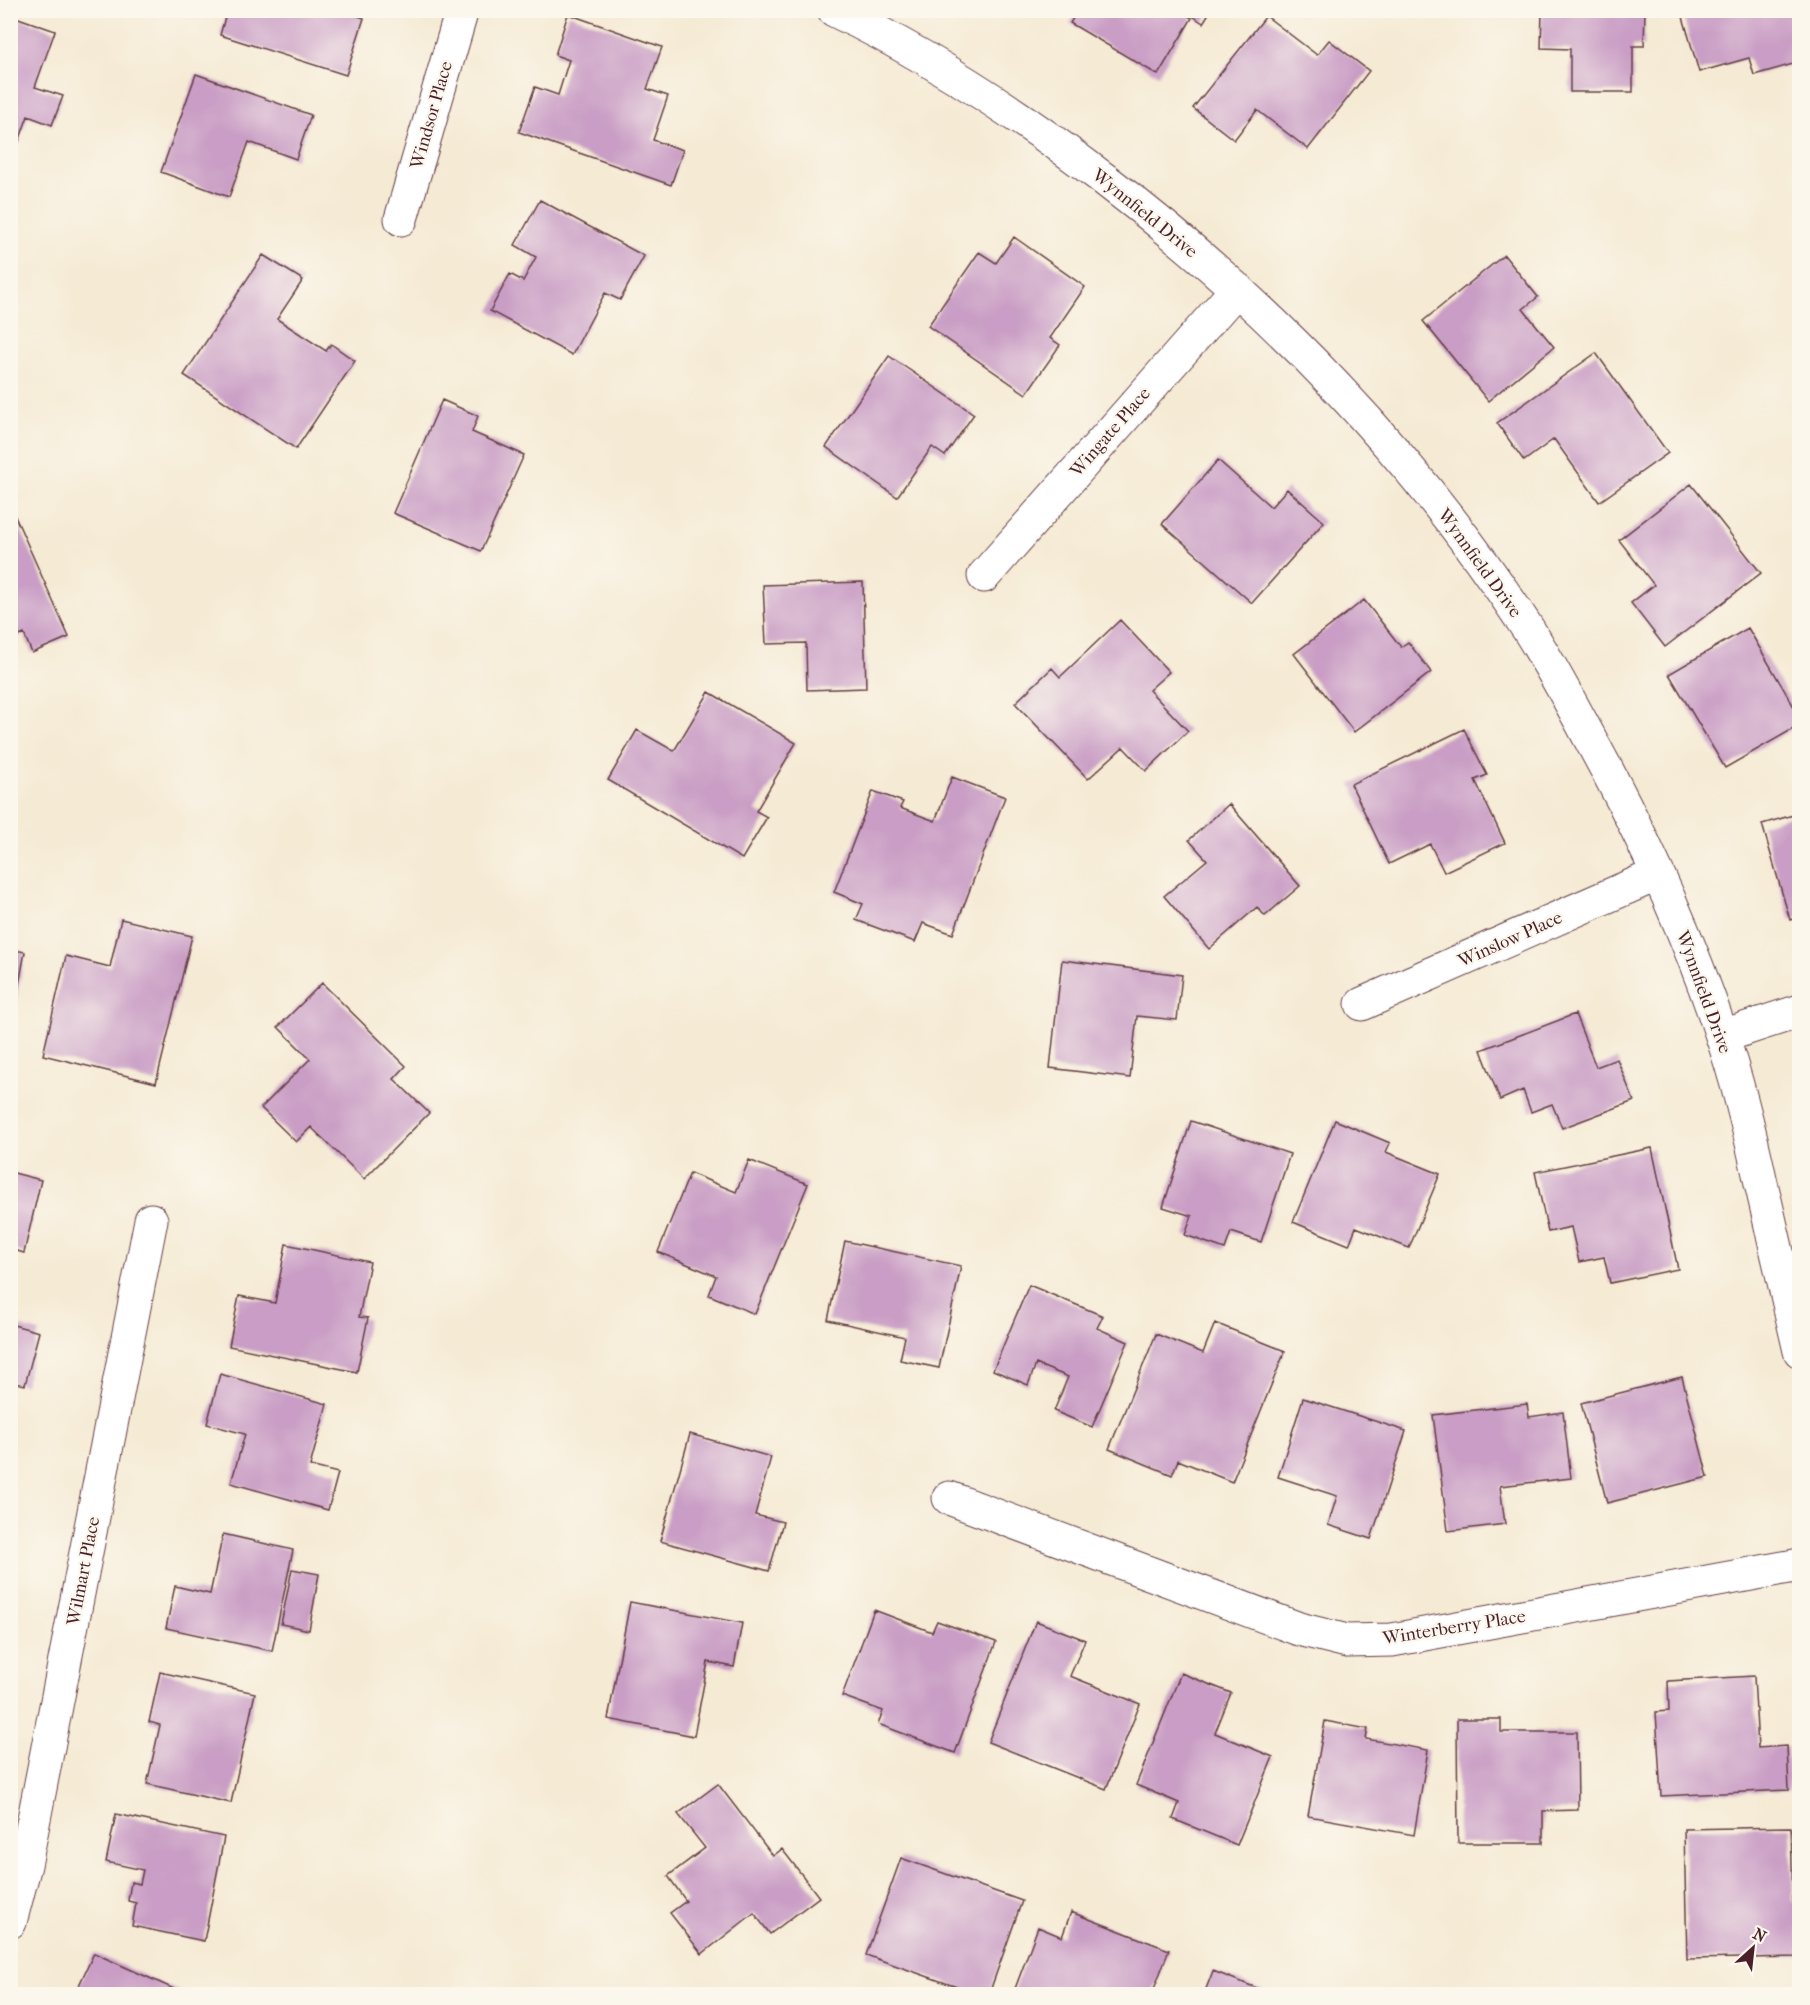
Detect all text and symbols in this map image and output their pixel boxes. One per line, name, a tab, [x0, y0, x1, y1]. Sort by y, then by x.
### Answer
street label: Windsor Place	[406, 59, 457, 172]
street label: Wynnfield Drive	[1087, 164, 1201, 262]
street label: Wingate Place	[1065, 383, 1155, 482]
street label: Wynnfield Drive	[1433, 504, 1526, 622]
street label: Winslow Place	[1454, 907, 1566, 972]
street label: Wynnfield Drive	[1671, 927, 1735, 1056]
street label: Wilmart Place	[62, 1515, 104, 1628]
street label: Winterberry Place	[1380, 1606, 1527, 1649]
north arrow	[1723, 1918, 1783, 1978]
text: N	[1750, 1924, 1770, 1947]

